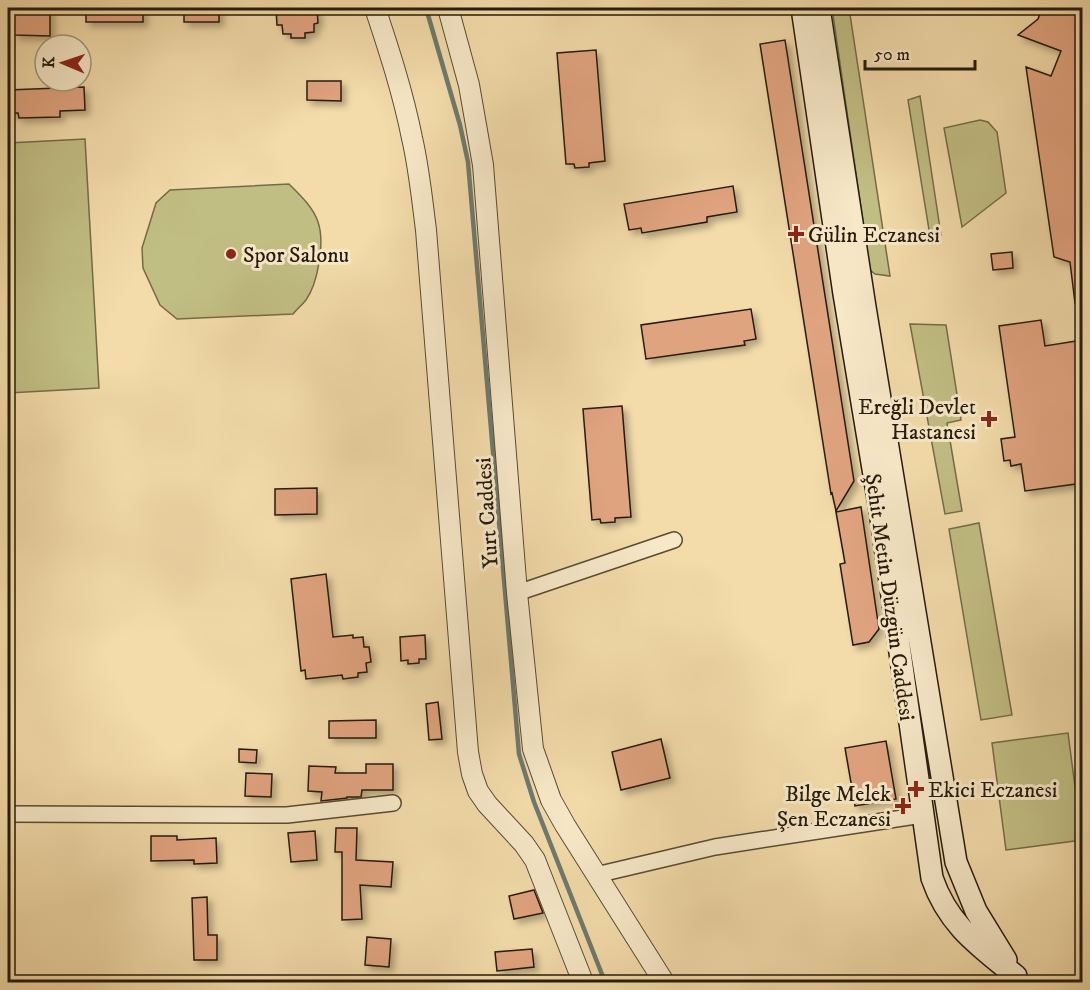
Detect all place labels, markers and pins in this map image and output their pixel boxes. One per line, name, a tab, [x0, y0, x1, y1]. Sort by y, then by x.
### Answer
place label: Gülin Eczanesi	[808, 222, 940, 249]
marker: Gülin Eczanesi	[789, 227, 803, 241]
place label: Spor Salonu	[243, 242, 349, 269]
marker: Spor Salonu	[224, 247, 238, 261]
place label: Ereğli Devlet Hastanesi	[858, 394, 976, 446]
marker: Ereğli Devlet Hastanesi	[980, 410, 998, 428]
place label: Ekici Eczanesi	[928, 777, 1058, 804]
place label: Bilge Melek Şen Eczanesi	[777, 781, 891, 833]
marker: Ekici Eczanesi	[909, 782, 923, 796]
marker: Bilge Melek Şen Eczanesi	[896, 799, 910, 813]

